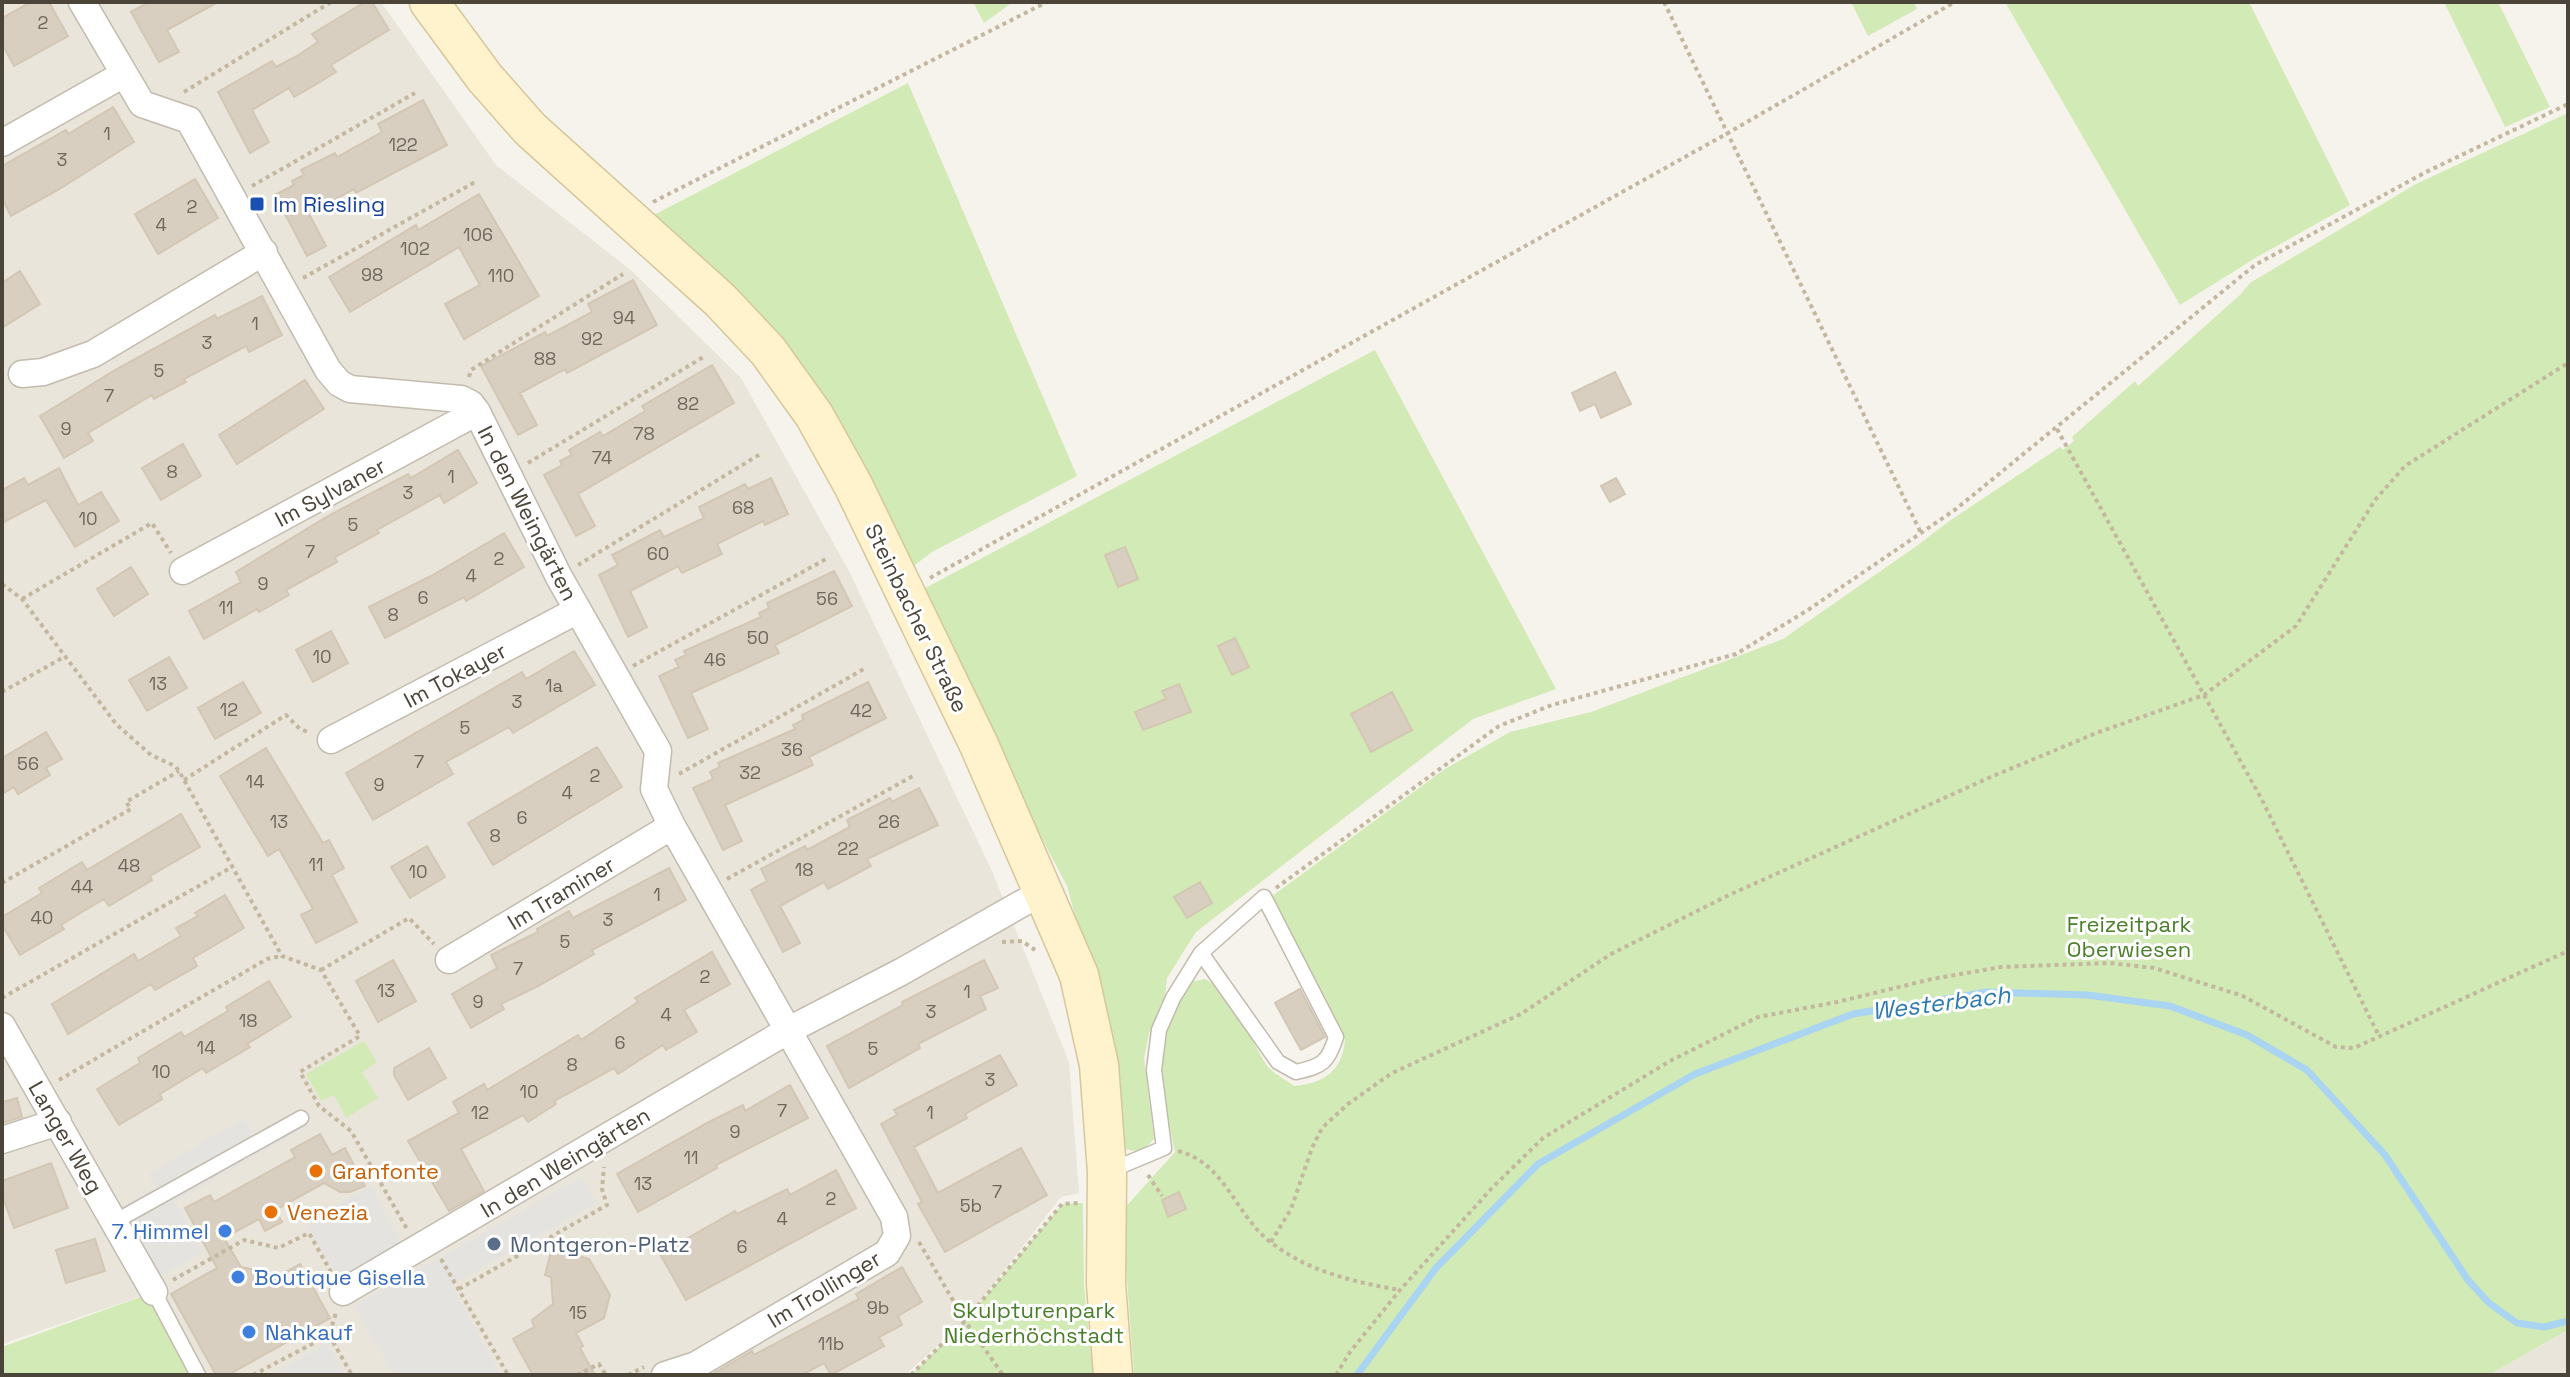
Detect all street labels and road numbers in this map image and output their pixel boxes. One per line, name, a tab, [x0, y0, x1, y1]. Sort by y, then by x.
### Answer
street label: In den Weingärten	[472, 421, 584, 605]
street label: Im Sylvaner	[270, 451, 390, 533]
street label: Steinbacher Straße	[859, 519, 975, 717]
street label: Im Tokayer	[399, 636, 511, 714]
street label: Im Traminer	[502, 850, 620, 936]
street label: Langer Weg	[23, 1076, 109, 1198]
street label: In den Weingärten	[475, 1100, 655, 1224]
street label: Im Trollinger	[762, 1244, 886, 1334]

